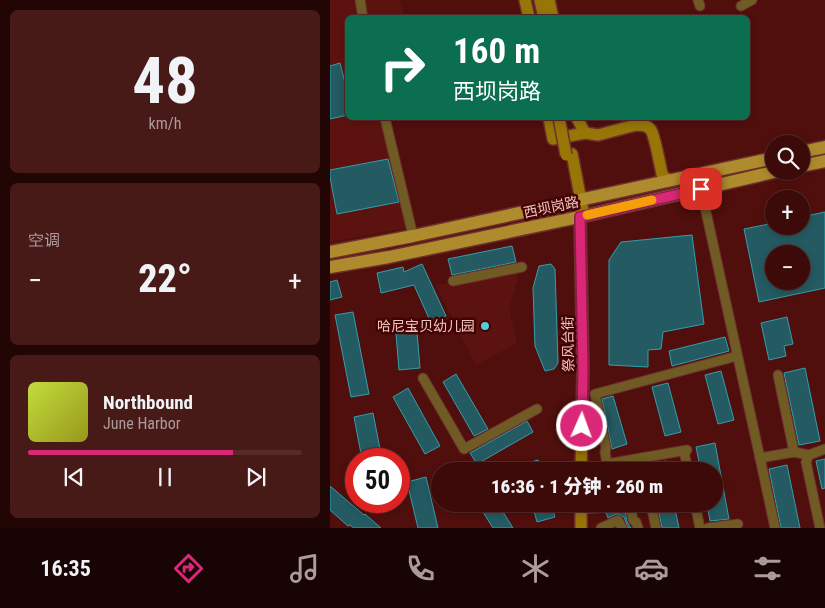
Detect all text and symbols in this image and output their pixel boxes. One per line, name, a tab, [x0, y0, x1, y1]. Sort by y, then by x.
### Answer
text: 160 m	[453, 31, 540, 72]
icon: right	[370, 35, 435, 100]
text: 48	[132, 43, 198, 119]
text: 西坝岗路	[453, 79, 541, 104]
text: km/h	[149, 114, 181, 133]
map controls	[765, 135, 810, 290]
button: search	[765, 135, 810, 180]
pin	[680, 168, 722, 210]
icon: arrive	[687, 175, 715, 203]
button: +	[765, 190, 810, 235]
street label: 西坝岗路	[522, 193, 580, 221]
text: 空调	[28, 231, 60, 250]
button: −	[765, 245, 810, 290]
text: 22°	[138, 257, 192, 301]
text: −	[28, 264, 42, 297]
text: +	[288, 264, 302, 297]
street label: 祭风台街	[560, 316, 576, 372]
place label: 哈尼宝贝幼儿园	[377, 318, 475, 334]
marker: 哈尼宝贝幼儿园	[479, 320, 491, 332]
text: Northbound	[103, 391, 193, 414]
position arrow	[555, 399, 607, 451]
text: June Harbor	[103, 414, 181, 433]
speed limit sign: 50	[345, 448, 410, 513]
icon: previous	[60, 463, 88, 491]
icon: pause	[151, 463, 179, 491]
icon: next	[242, 463, 270, 491]
text: 16:36 · 1 分钟 · 260 m	[491, 475, 663, 498]
icon: directions	[171, 551, 206, 586]
icon: music	[287, 551, 322, 586]
icon: phone	[403, 551, 438, 586]
icon: climate	[518, 551, 553, 586]
icon: car	[634, 551, 669, 586]
icon: filters	[750, 551, 785, 586]
text: 16:35	[40, 556, 91, 581]

